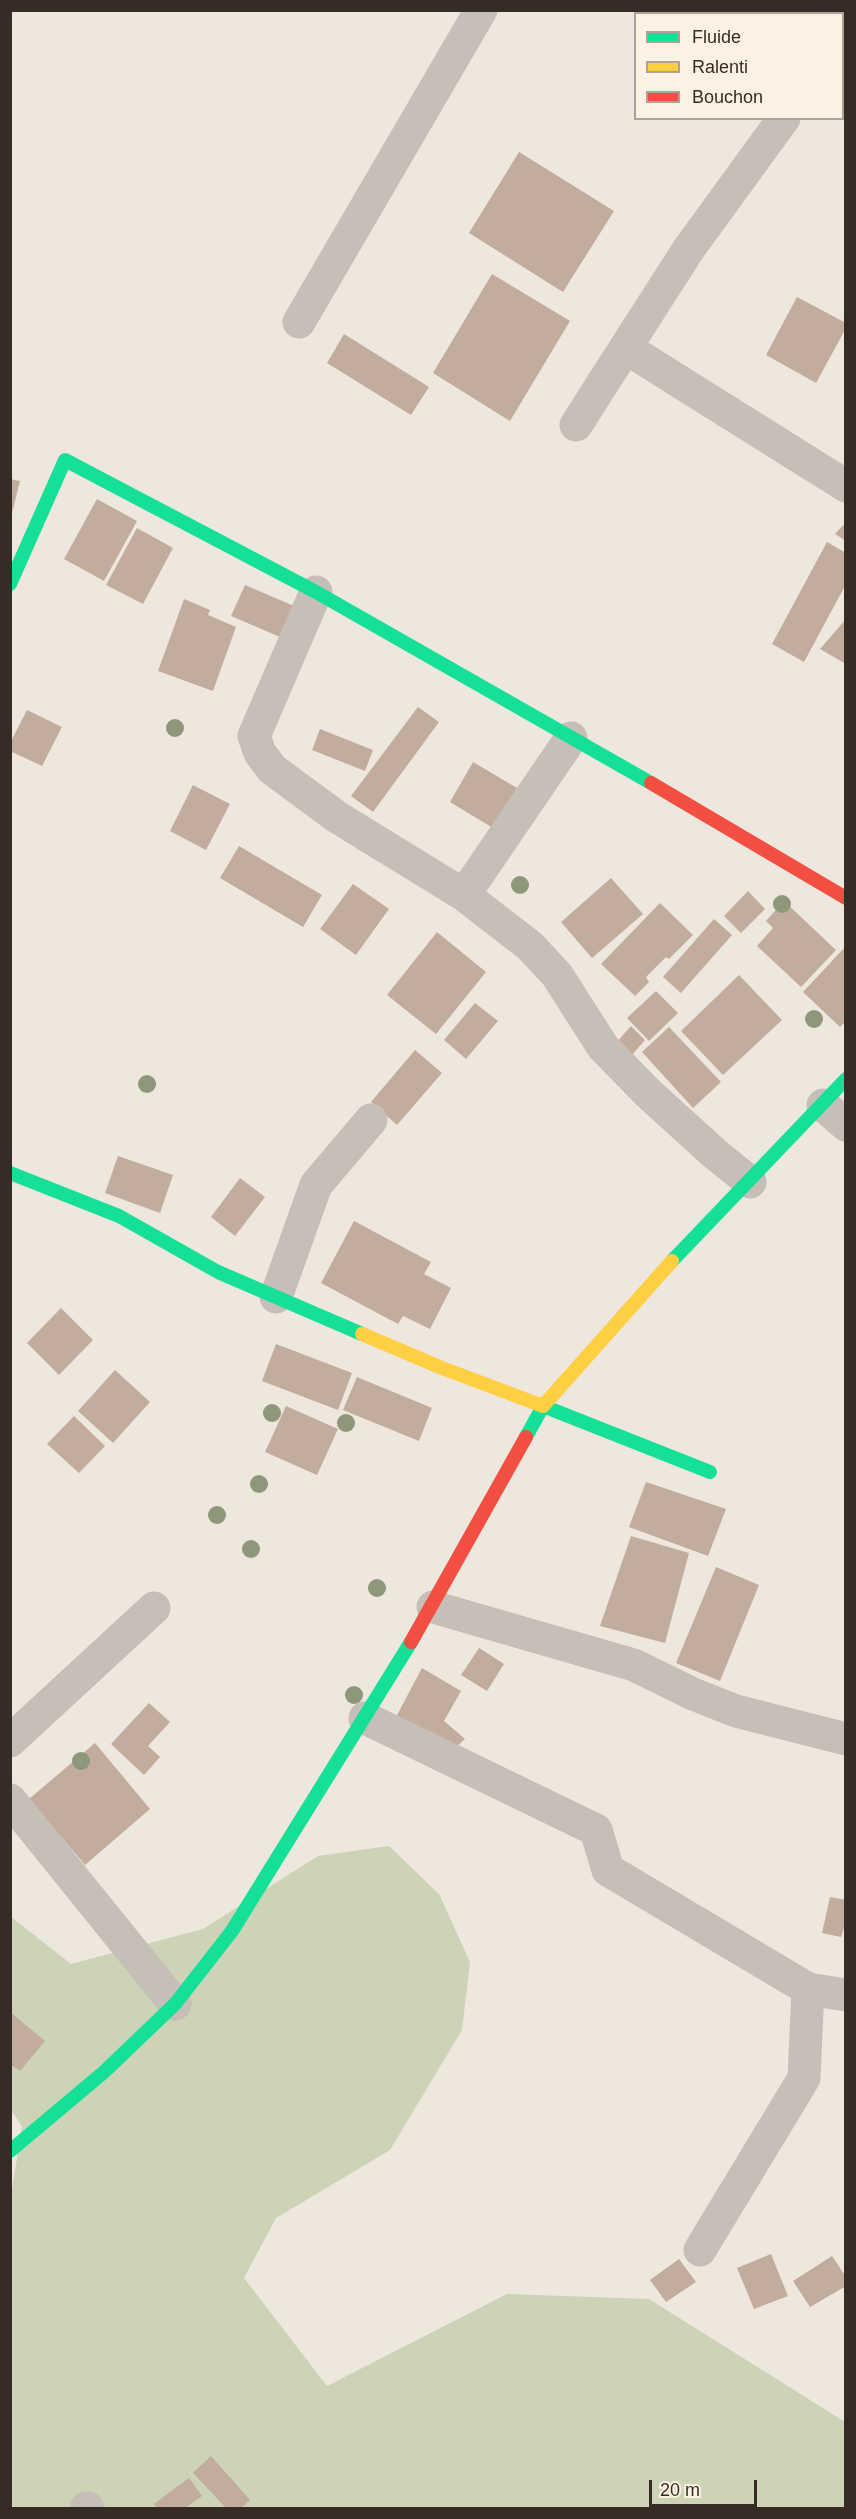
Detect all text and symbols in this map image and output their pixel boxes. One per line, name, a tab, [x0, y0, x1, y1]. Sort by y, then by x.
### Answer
legend	[634, 12, 844, 120]
text: Fluide	[692, 27, 741, 47]
text: Ralenti	[692, 57, 748, 77]
text: Bouchon	[692, 87, 763, 107]
scale bar	[652, 2468, 760, 2506]
text: 20 m	[660, 2480, 700, 2500]

